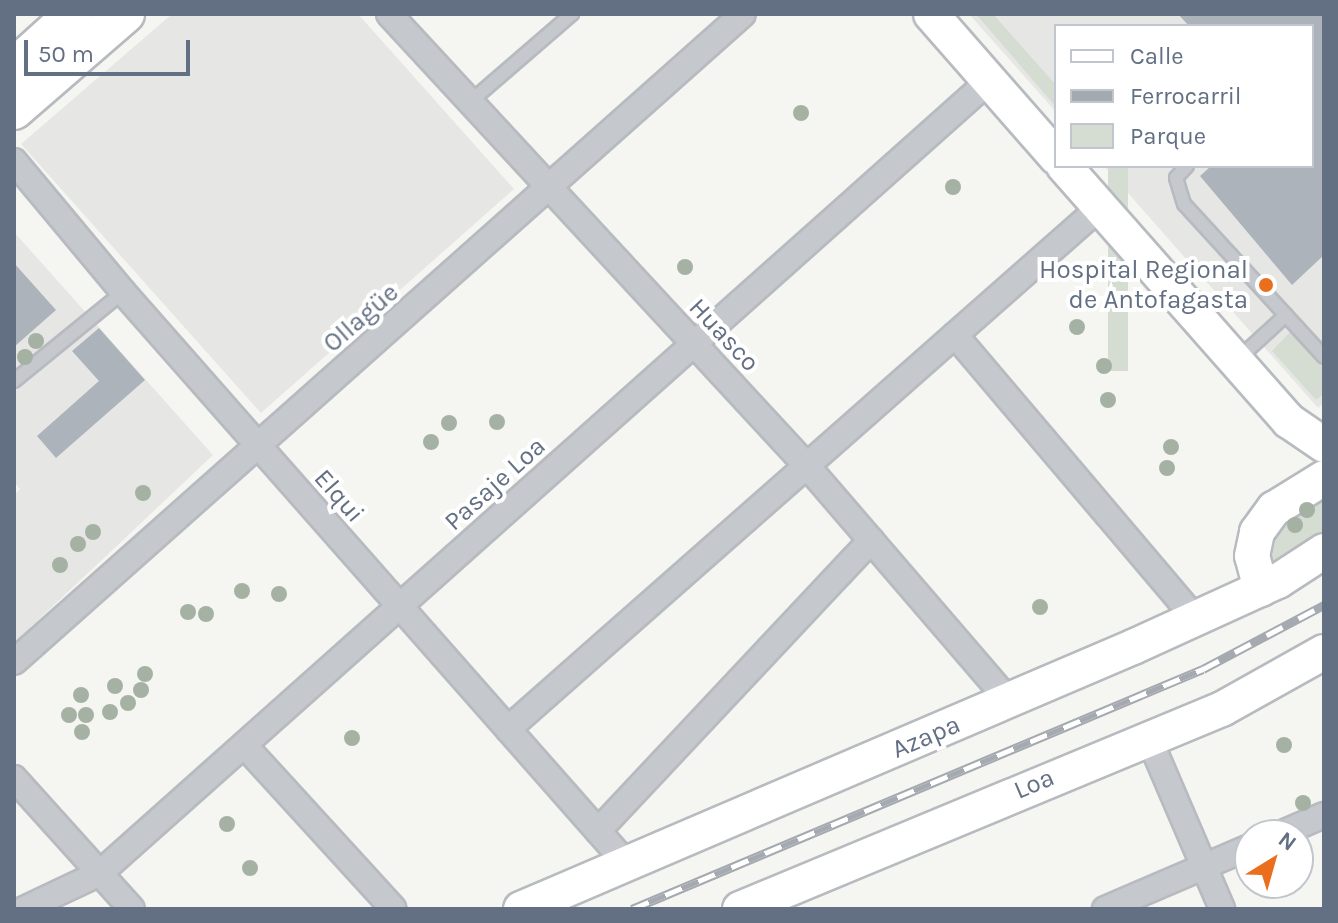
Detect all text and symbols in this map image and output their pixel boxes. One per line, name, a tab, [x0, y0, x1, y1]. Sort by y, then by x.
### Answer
scale bar	[28, 24, 194, 74]
legend	[1054, 24, 1314, 168]
text: 50 m	[38, 40, 94, 68]
text: Calle	[1130, 42, 1184, 70]
text: Ferrocarril	[1130, 82, 1242, 110]
text: Parque	[1130, 122, 1206, 150]
place label: Hospital Regional de Antofagasta	[1039, 254, 1248, 316]
marker: Hospital Regional de Antofagasta	[1255, 274, 1277, 296]
street label: Ollagüe	[317, 277, 405, 359]
street label: Huasco	[682, 292, 766, 378]
street label: Pasaje Loa	[438, 431, 552, 537]
street label: Elqui	[307, 463, 371, 529]
street label: Azapa	[887, 709, 965, 765]
street label: Loa	[1009, 762, 1059, 806]
north arrow	[1234, 819, 1314, 899]
text: N	[1273, 826, 1301, 857]

